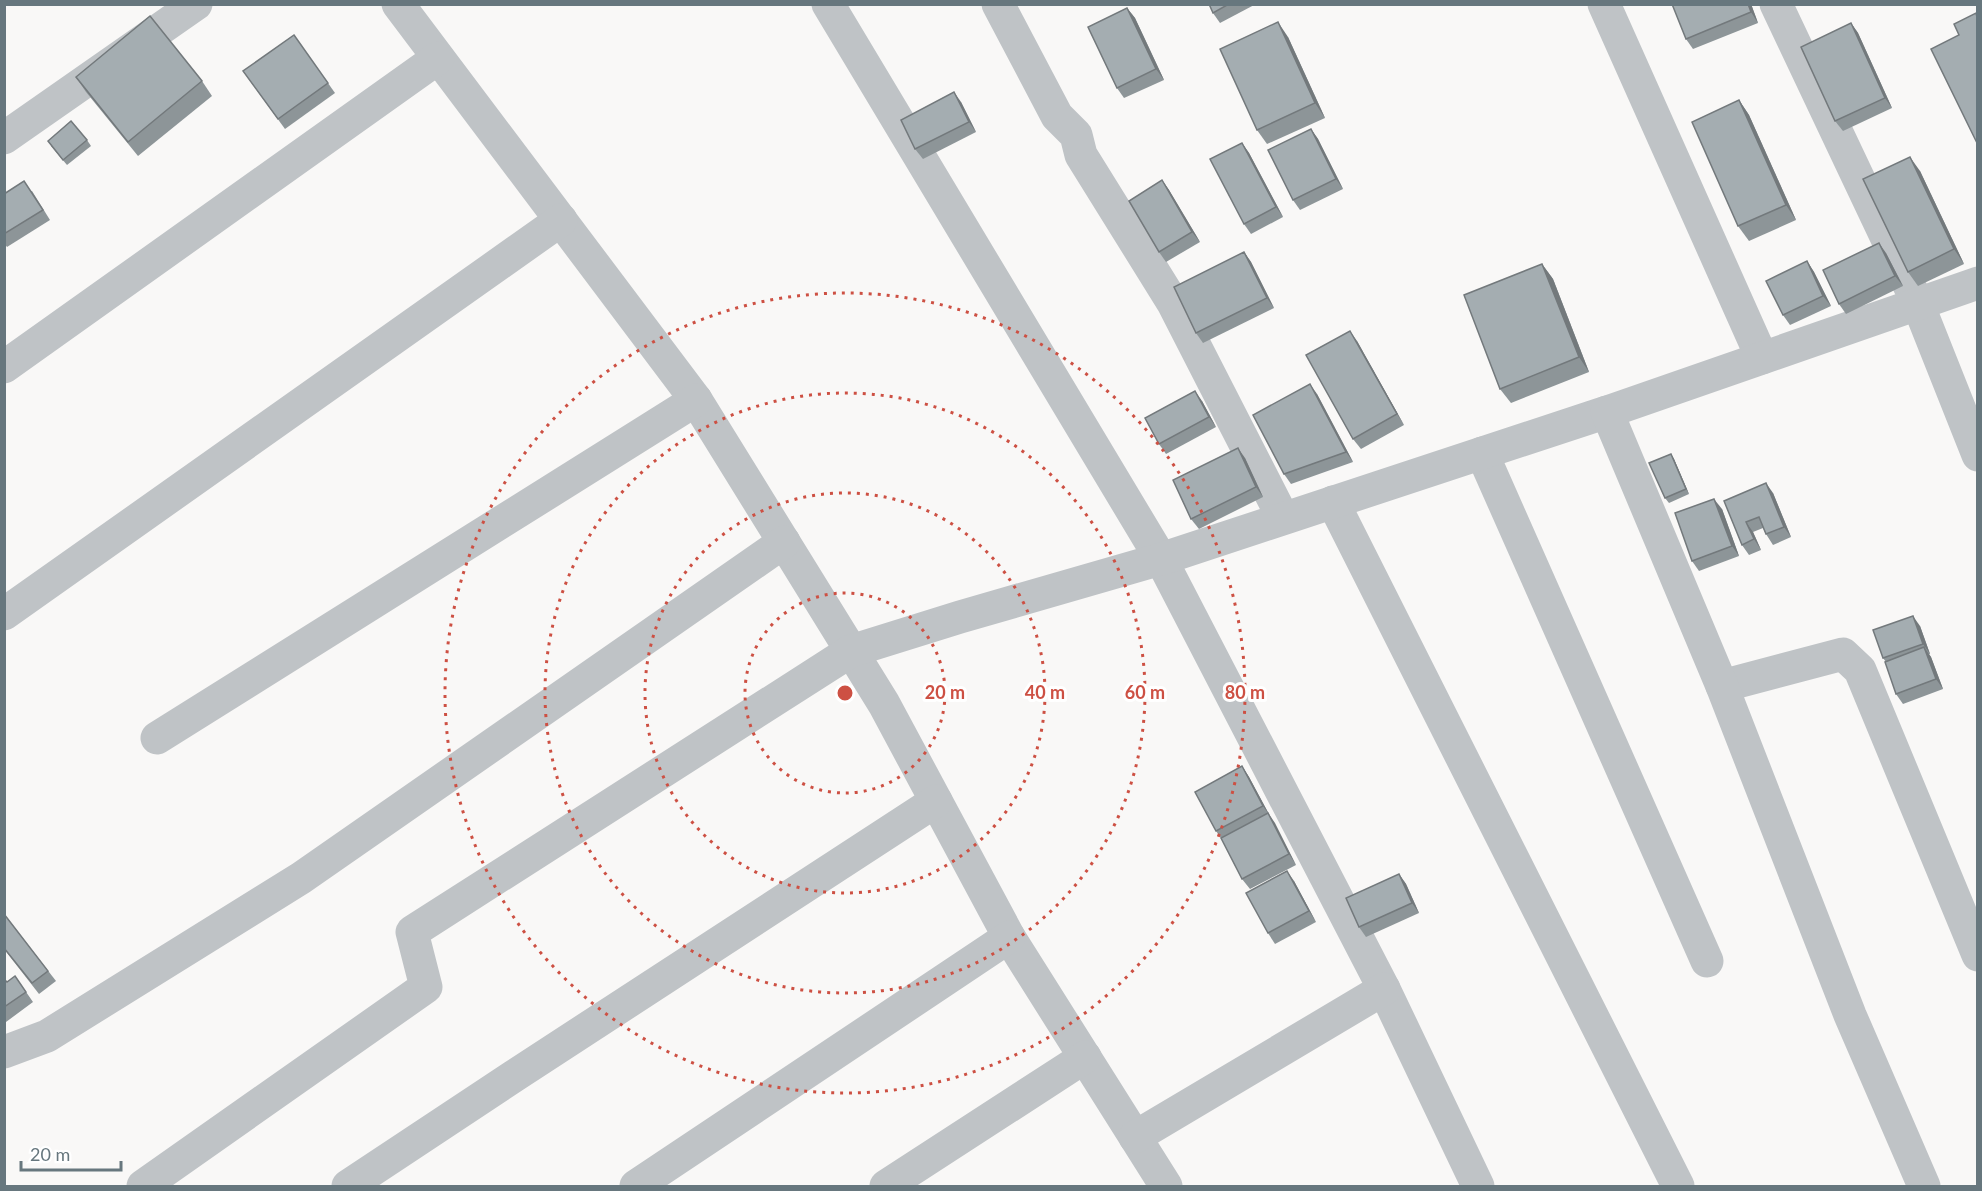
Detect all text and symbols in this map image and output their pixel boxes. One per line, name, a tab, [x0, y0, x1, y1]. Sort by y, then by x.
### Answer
text: 20 m	[925, 681, 965, 703]
text: 40 m	[1025, 681, 1065, 703]
text: 60 m	[1125, 681, 1165, 703]
text: 80 m	[1225, 681, 1265, 703]
centre of rings	[835, 683, 855, 703]
scale bar	[21, 1134, 122, 1172]
text: 20 m	[30, 1143, 70, 1165]

